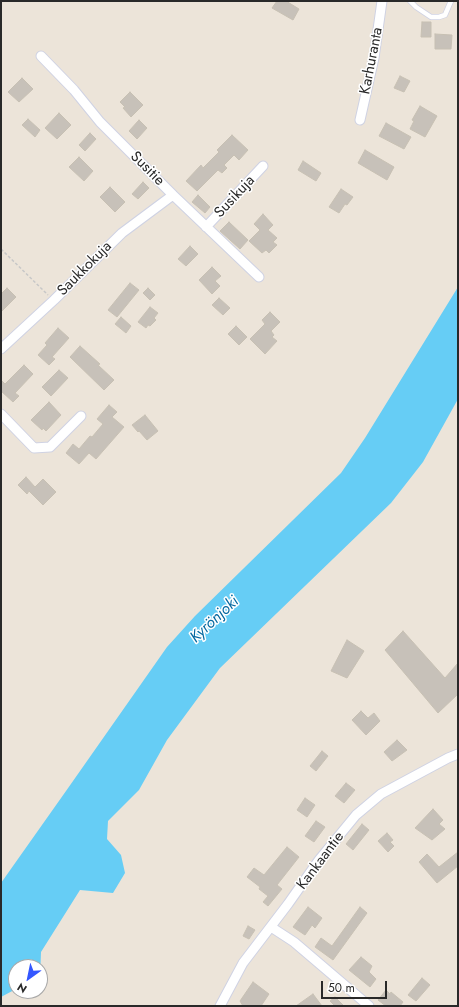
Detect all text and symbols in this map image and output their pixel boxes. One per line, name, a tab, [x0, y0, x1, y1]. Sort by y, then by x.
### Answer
street label: Karhuranta	[357, 26, 387, 96]
street label: Susitie	[126, 148, 168, 190]
street label: Susikuja	[211, 172, 259, 222]
street label: Saukkokuja	[54, 238, 116, 300]
water label: Kyrönjoki	[187, 593, 243, 647]
street label: Kankaantie	[293, 829, 349, 893]
north arrow	[8, 959, 48, 999]
scale bar	[323, 973, 389, 999]
text: N	[14, 979, 30, 997]
text: 50 m	[328, 979, 355, 997]

